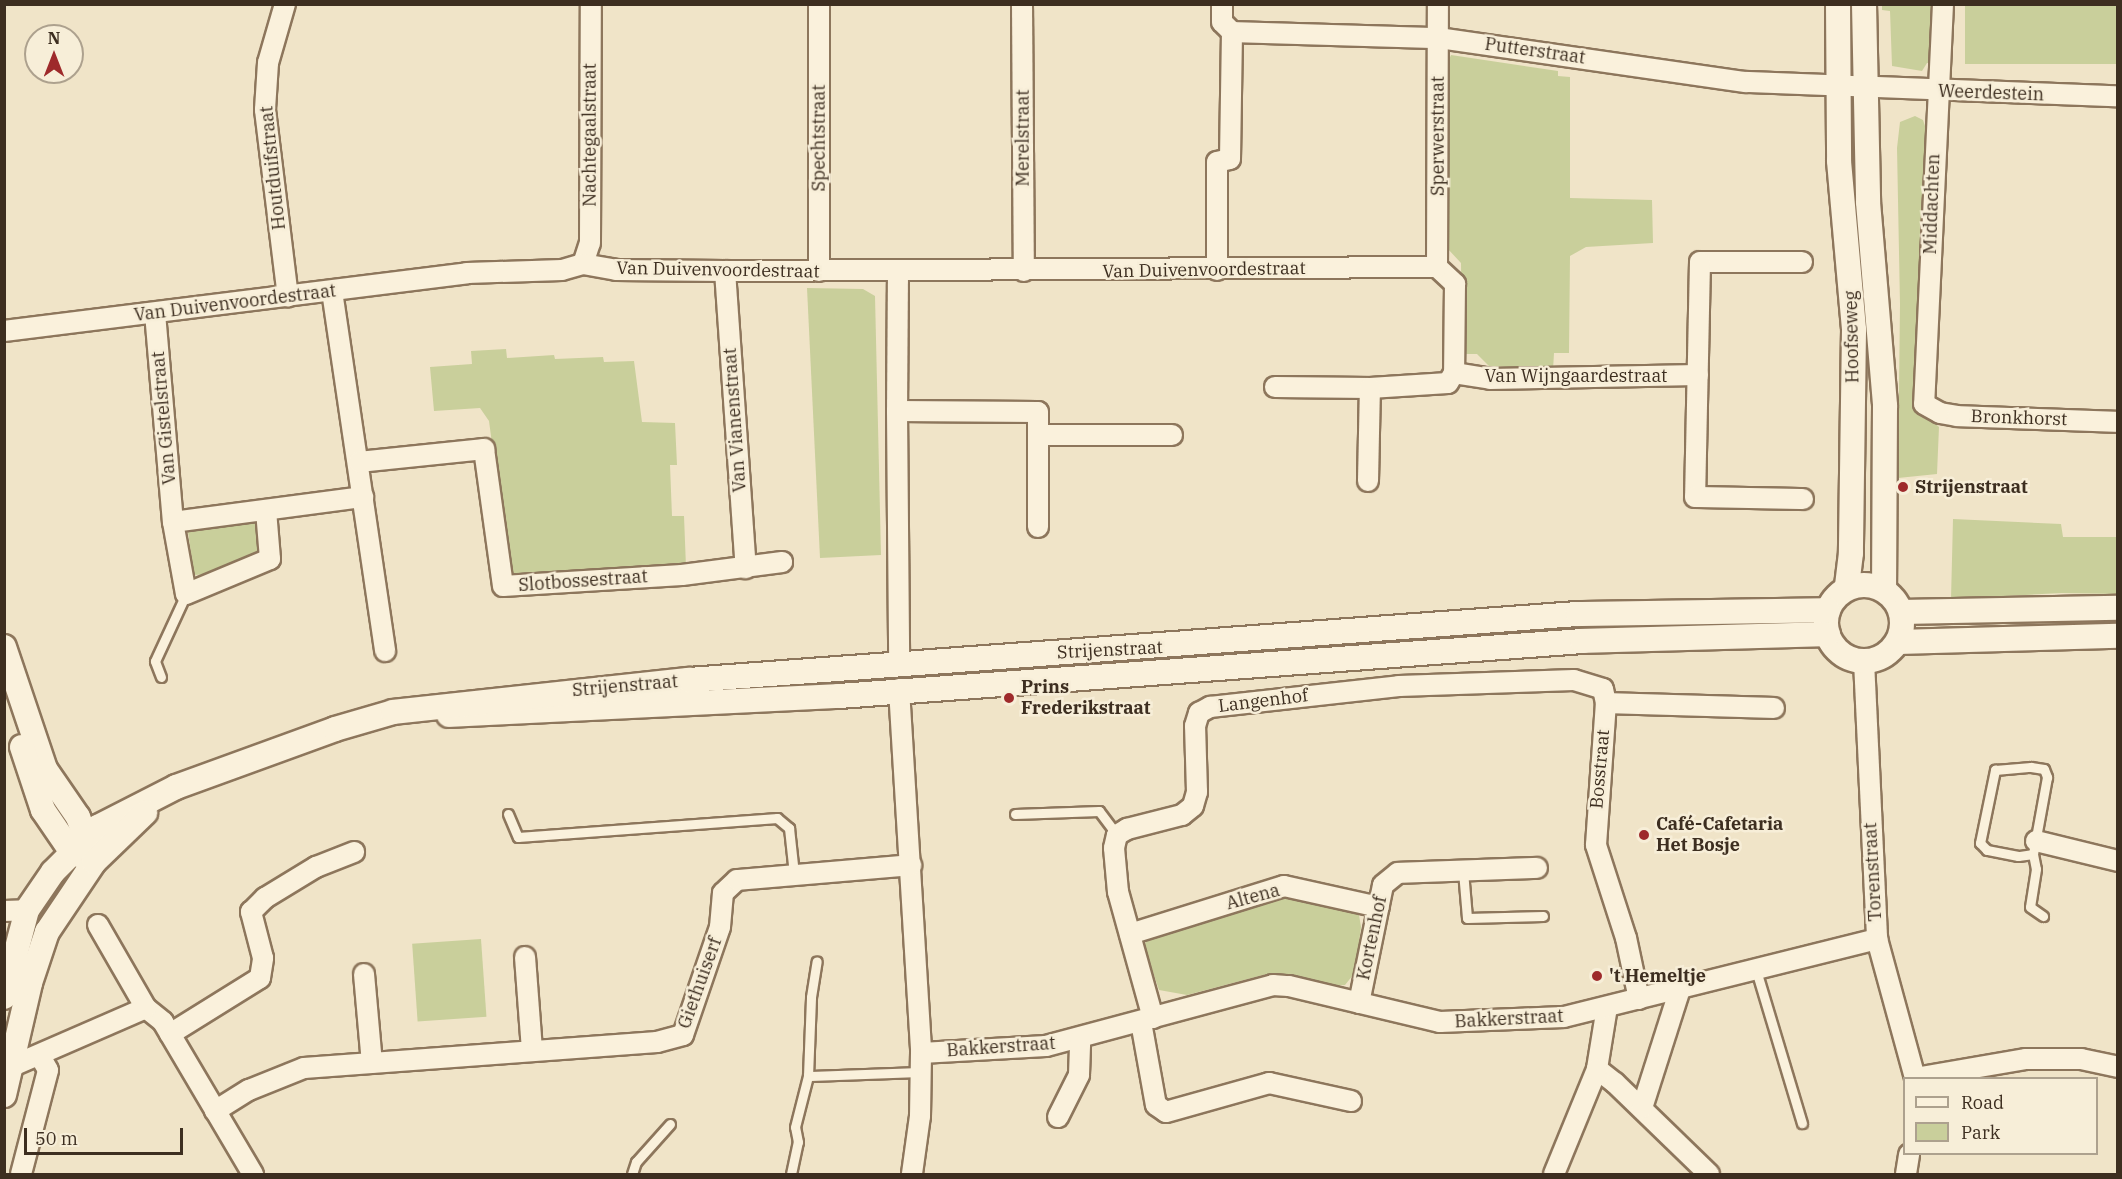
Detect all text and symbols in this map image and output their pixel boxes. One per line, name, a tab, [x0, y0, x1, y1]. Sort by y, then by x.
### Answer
north arrow	[24, 24, 84, 84]
text: N	[48, 28, 60, 48]
street label: Putterstraat	[1483, 33, 1587, 69]
street label: Nachtegaalstraat	[579, 63, 601, 207]
street label: Sperwerstraat	[1427, 76, 1449, 196]
street label: Weerdestein	[1938, 80, 2044, 106]
street label: Spechtstraat	[808, 84, 830, 192]
street label: Merelstraat	[1012, 89, 1034, 187]
street label: Houtduifstraat	[256, 105, 290, 231]
street label: Middachten	[1919, 153, 1945, 255]
street label: Van Duivenvoordestraat	[616, 257, 820, 283]
street label: Van Duivenvoordestraat	[1102, 257, 1306, 283]
street label: Van Duivenvoordestraat	[133, 280, 337, 326]
street label: Hoofseweg	[1840, 291, 1864, 383]
street label: Van Vianenstraat	[719, 347, 751, 493]
street label: Van Gistelstraat	[147, 350, 181, 486]
street label: Van Wijngaardestraat	[1485, 365, 1667, 387]
street label: Bronkhorst	[1970, 406, 2068, 430]
place label: Strijenstraat	[1915, 476, 2028, 498]
marker: Strijenstraat	[1896, 480, 1910, 494]
street label: Slotbossestraat	[518, 566, 648, 596]
street label: Strijenstraat	[1057, 636, 1163, 664]
street label: Strijenstraat	[571, 671, 679, 701]
place label: Prins Frederikstraat	[1021, 677, 1151, 720]
street label: Langenhof	[1217, 685, 1309, 717]
marker: Prins Frederikstraat	[1002, 691, 1016, 705]
street label: Bosstraat	[1586, 728, 1614, 810]
place label: Café-Cafetaria Het Bosje	[1656, 814, 1783, 856]
street label: Torenstraat	[1860, 822, 1886, 922]
marker: Café-Cafetaria Het Bosje	[1637, 828, 1651, 842]
street label: Altena	[1224, 879, 1282, 915]
street label: Kortenhof	[1353, 894, 1391, 982]
street label: Giethuiserf	[674, 934, 726, 1032]
place label: 't Hemeltje	[1609, 965, 1706, 987]
marker: 't Hemeltje	[1590, 969, 1604, 983]
street label: Bakkerstraat	[1454, 1005, 1564, 1033]
street label: Bakkerstraat	[946, 1032, 1056, 1062]
legend	[1903, 1077, 2098, 1155]
text: Road	[1961, 1091, 2004, 1114]
scale bar	[27, 1116, 186, 1154]
text: Park	[1961, 1121, 2000, 1144]
text: 50 m	[35, 1127, 78, 1150]

